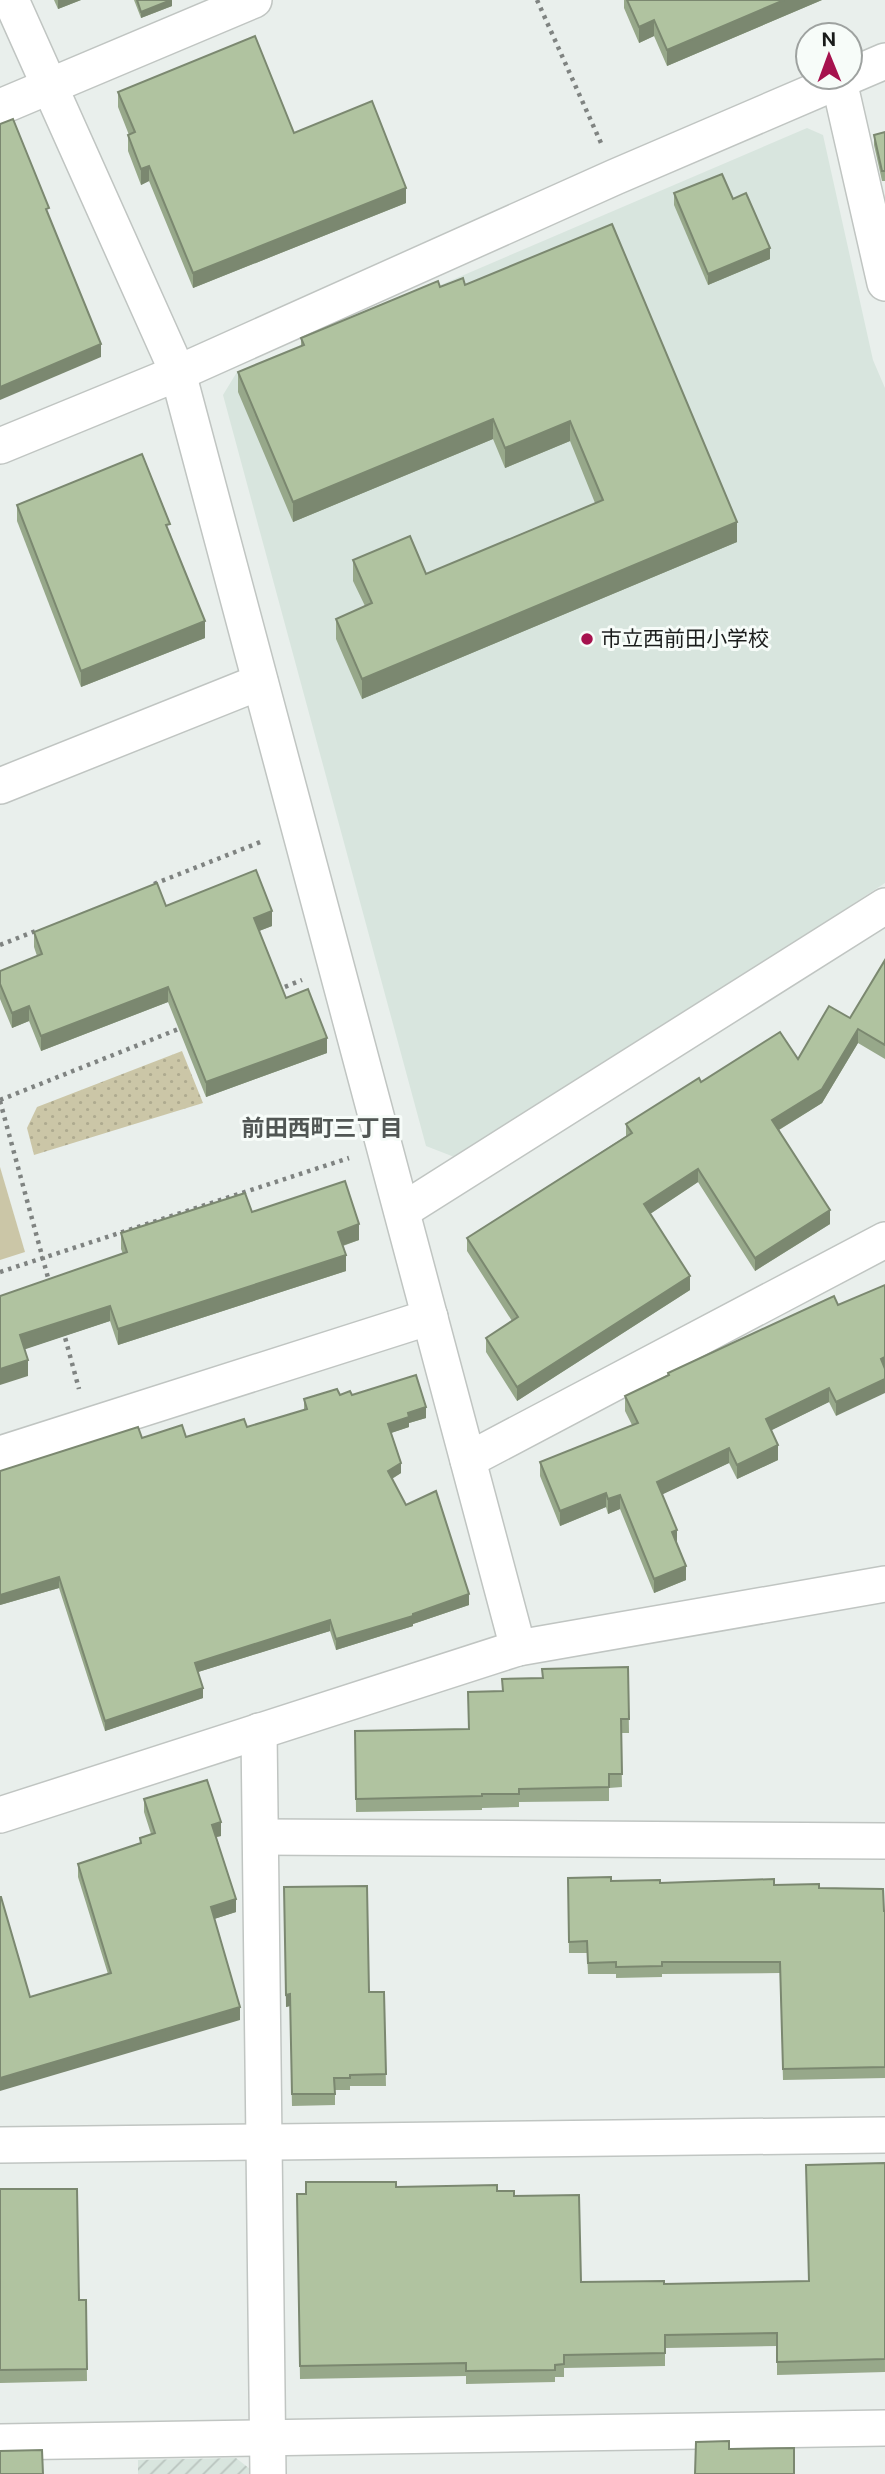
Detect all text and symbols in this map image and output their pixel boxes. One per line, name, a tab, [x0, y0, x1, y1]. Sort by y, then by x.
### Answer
north arrow	[794, 21, 864, 91]
text: N	[821, 28, 836, 50]
place label: 市立西前田小学校	[601, 626, 769, 651]
marker: 市立西前田小学校	[579, 631, 595, 647]
district label: 前田西町三丁目	[242, 1114, 403, 1141]

